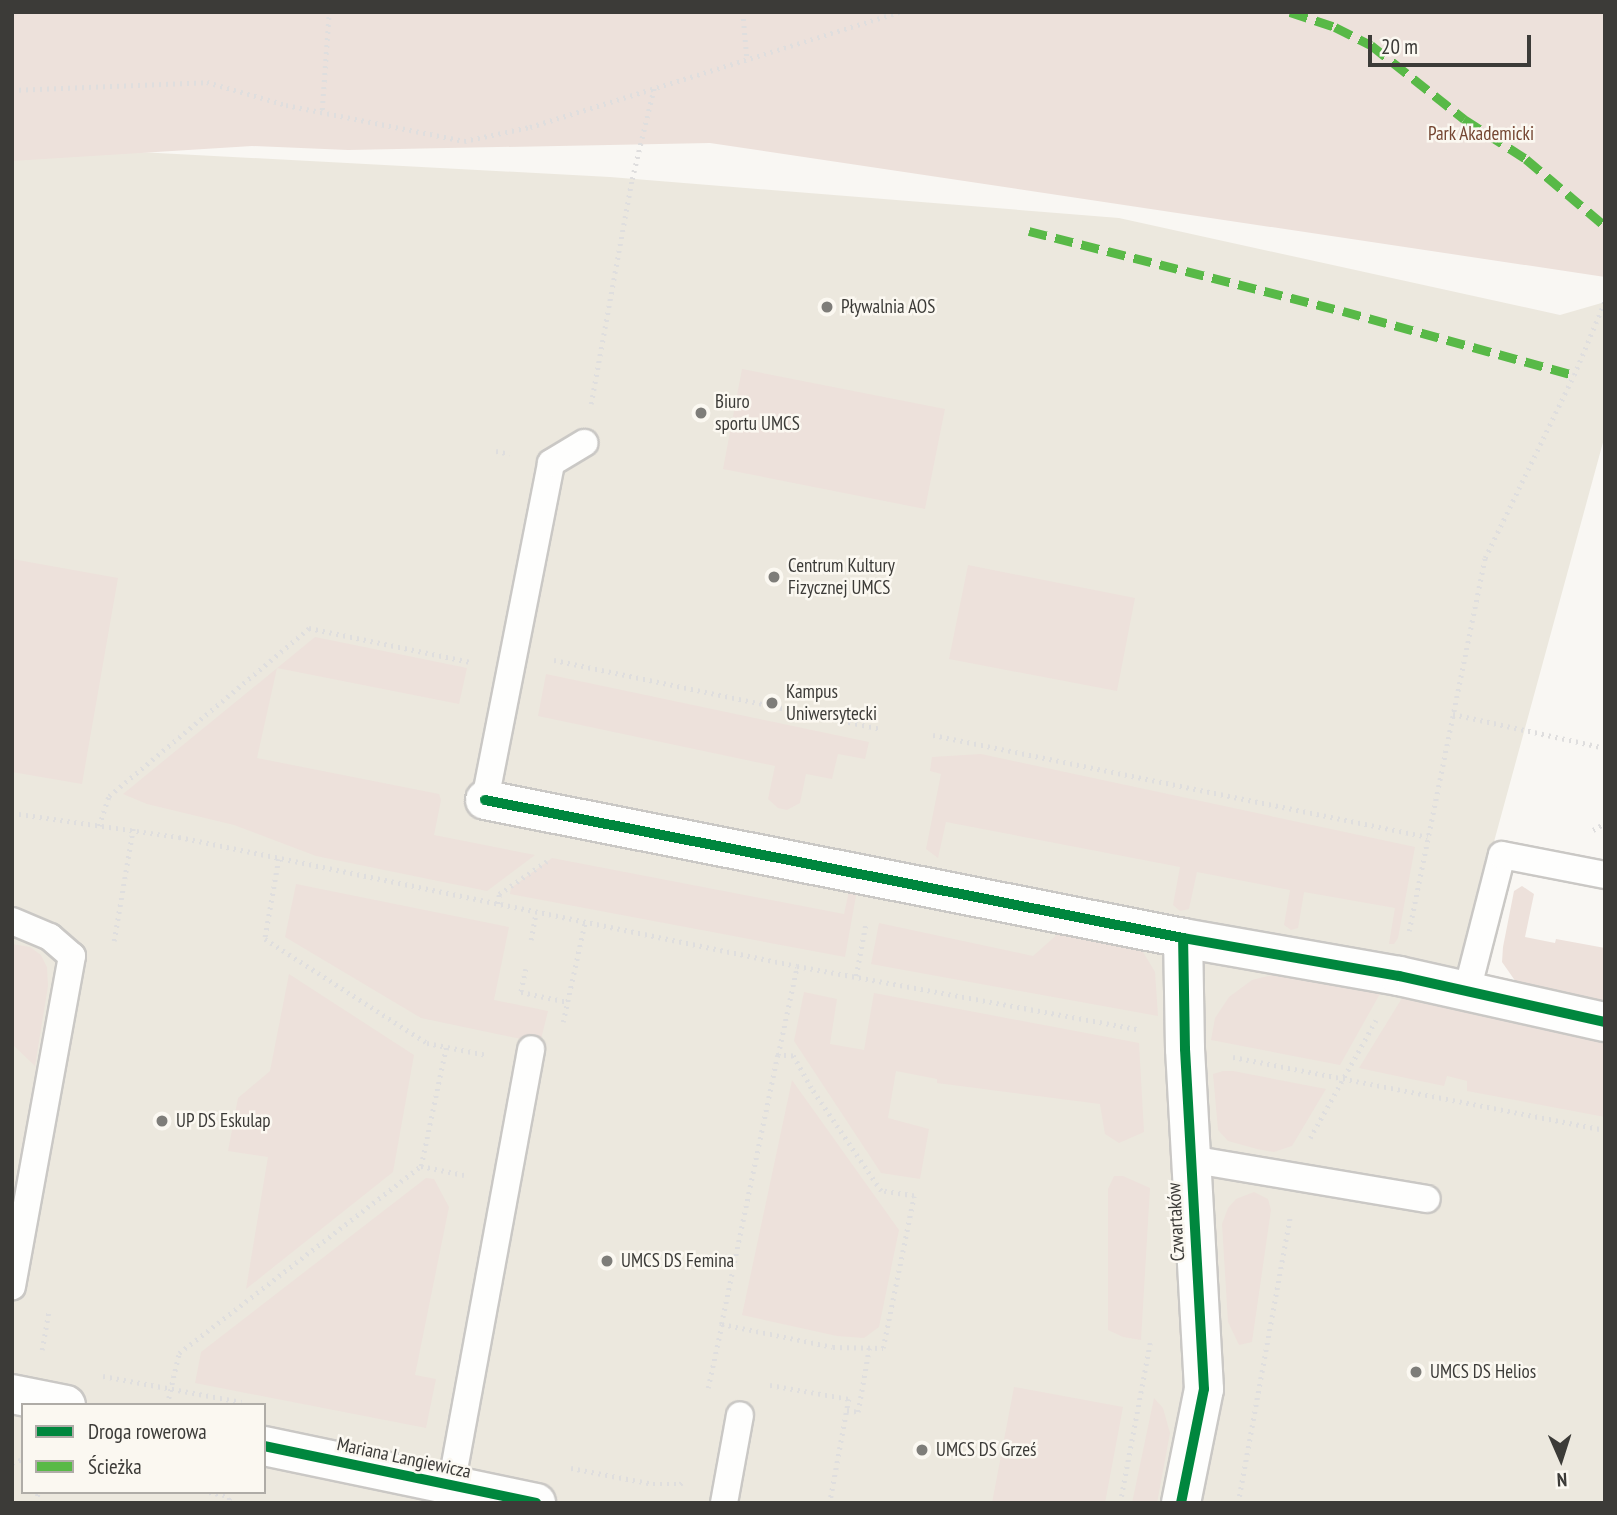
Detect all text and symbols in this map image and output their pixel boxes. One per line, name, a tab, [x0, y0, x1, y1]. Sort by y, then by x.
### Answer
scale bar	[1372, 21, 1535, 65]
text: 20 m	[1381, 33, 1418, 60]
park label: Park Akademicki	[1427, 123, 1535, 145]
place label: Pływalnia AOS	[841, 296, 936, 318]
marker: Pływalnia AOS	[819, 299, 835, 315]
place label: Biuro sportu UMCS	[715, 391, 800, 435]
marker: Biuro sportu UMCS	[693, 405, 709, 421]
place label: Centrum Kultury Fizycznej UMCS	[788, 555, 895, 599]
marker: Centrum Kultury Fizycznej UMCS	[766, 569, 782, 585]
place label: Kampus Uniwersytecki	[786, 681, 877, 725]
marker: Kampus Uniwersytecki	[764, 695, 780, 711]
place label: UP DS Eskulap	[176, 1110, 271, 1132]
marker: UP DS Eskulap	[154, 1113, 170, 1129]
street label: Czwartaków	[1163, 1182, 1189, 1262]
place label: UMCS DS Femina	[621, 1250, 734, 1272]
marker: UMCS DS Femina	[599, 1253, 615, 1269]
place label: UMCS DS Helios	[1430, 1361, 1536, 1383]
marker: UMCS DS Helios	[1408, 1364, 1424, 1380]
legend	[21, 1403, 266, 1494]
text: Droga rowerowa	[88, 1418, 207, 1445]
north arrow	[1526, 1424, 1596, 1494]
street label: Mariana Langiewicza	[335, 1433, 473, 1483]
place label: UMCS DS Grześ	[936, 1439, 1036, 1461]
marker: UMCS DS Grześ	[914, 1442, 930, 1458]
text: Ścieżka	[88, 1453, 142, 1480]
text: N	[1556, 1468, 1568, 1492]

